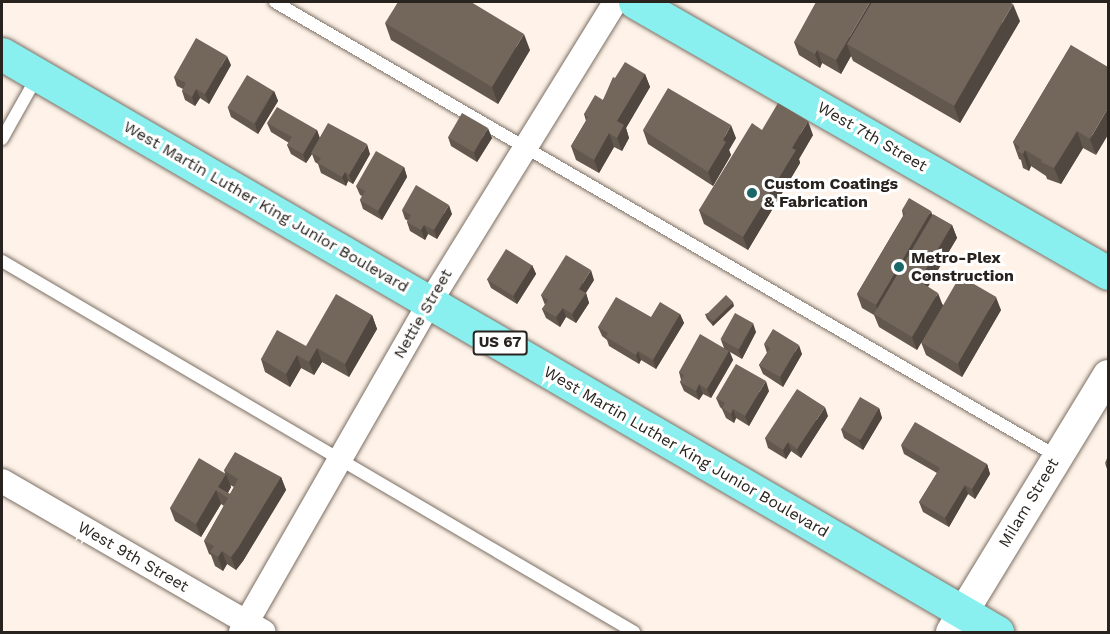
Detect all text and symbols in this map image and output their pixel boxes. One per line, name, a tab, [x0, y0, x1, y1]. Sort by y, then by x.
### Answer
street label: West 7th Street	[814, 98, 930, 176]
street label: West Martin Luther King Junior Boulevard	[120, 117, 412, 297]
place label: Custom Coatings & Fabrication	[764, 174, 898, 212]
marker: Custom Coatings & Fabrication	[745, 186, 759, 200]
place label: Metro-Plex Construction	[911, 248, 1014, 286]
marker: Metro-Plex Construction	[892, 260, 906, 274]
street label: Nettie Street	[390, 266, 456, 362]
road number: US 67	[472, 331, 528, 355]
street label: West Martin Luther King Junior Boulevard	[540, 362, 832, 542]
street label: Milam Street	[995, 455, 1063, 551]
street label: West 9th Street	[74, 517, 192, 597]

